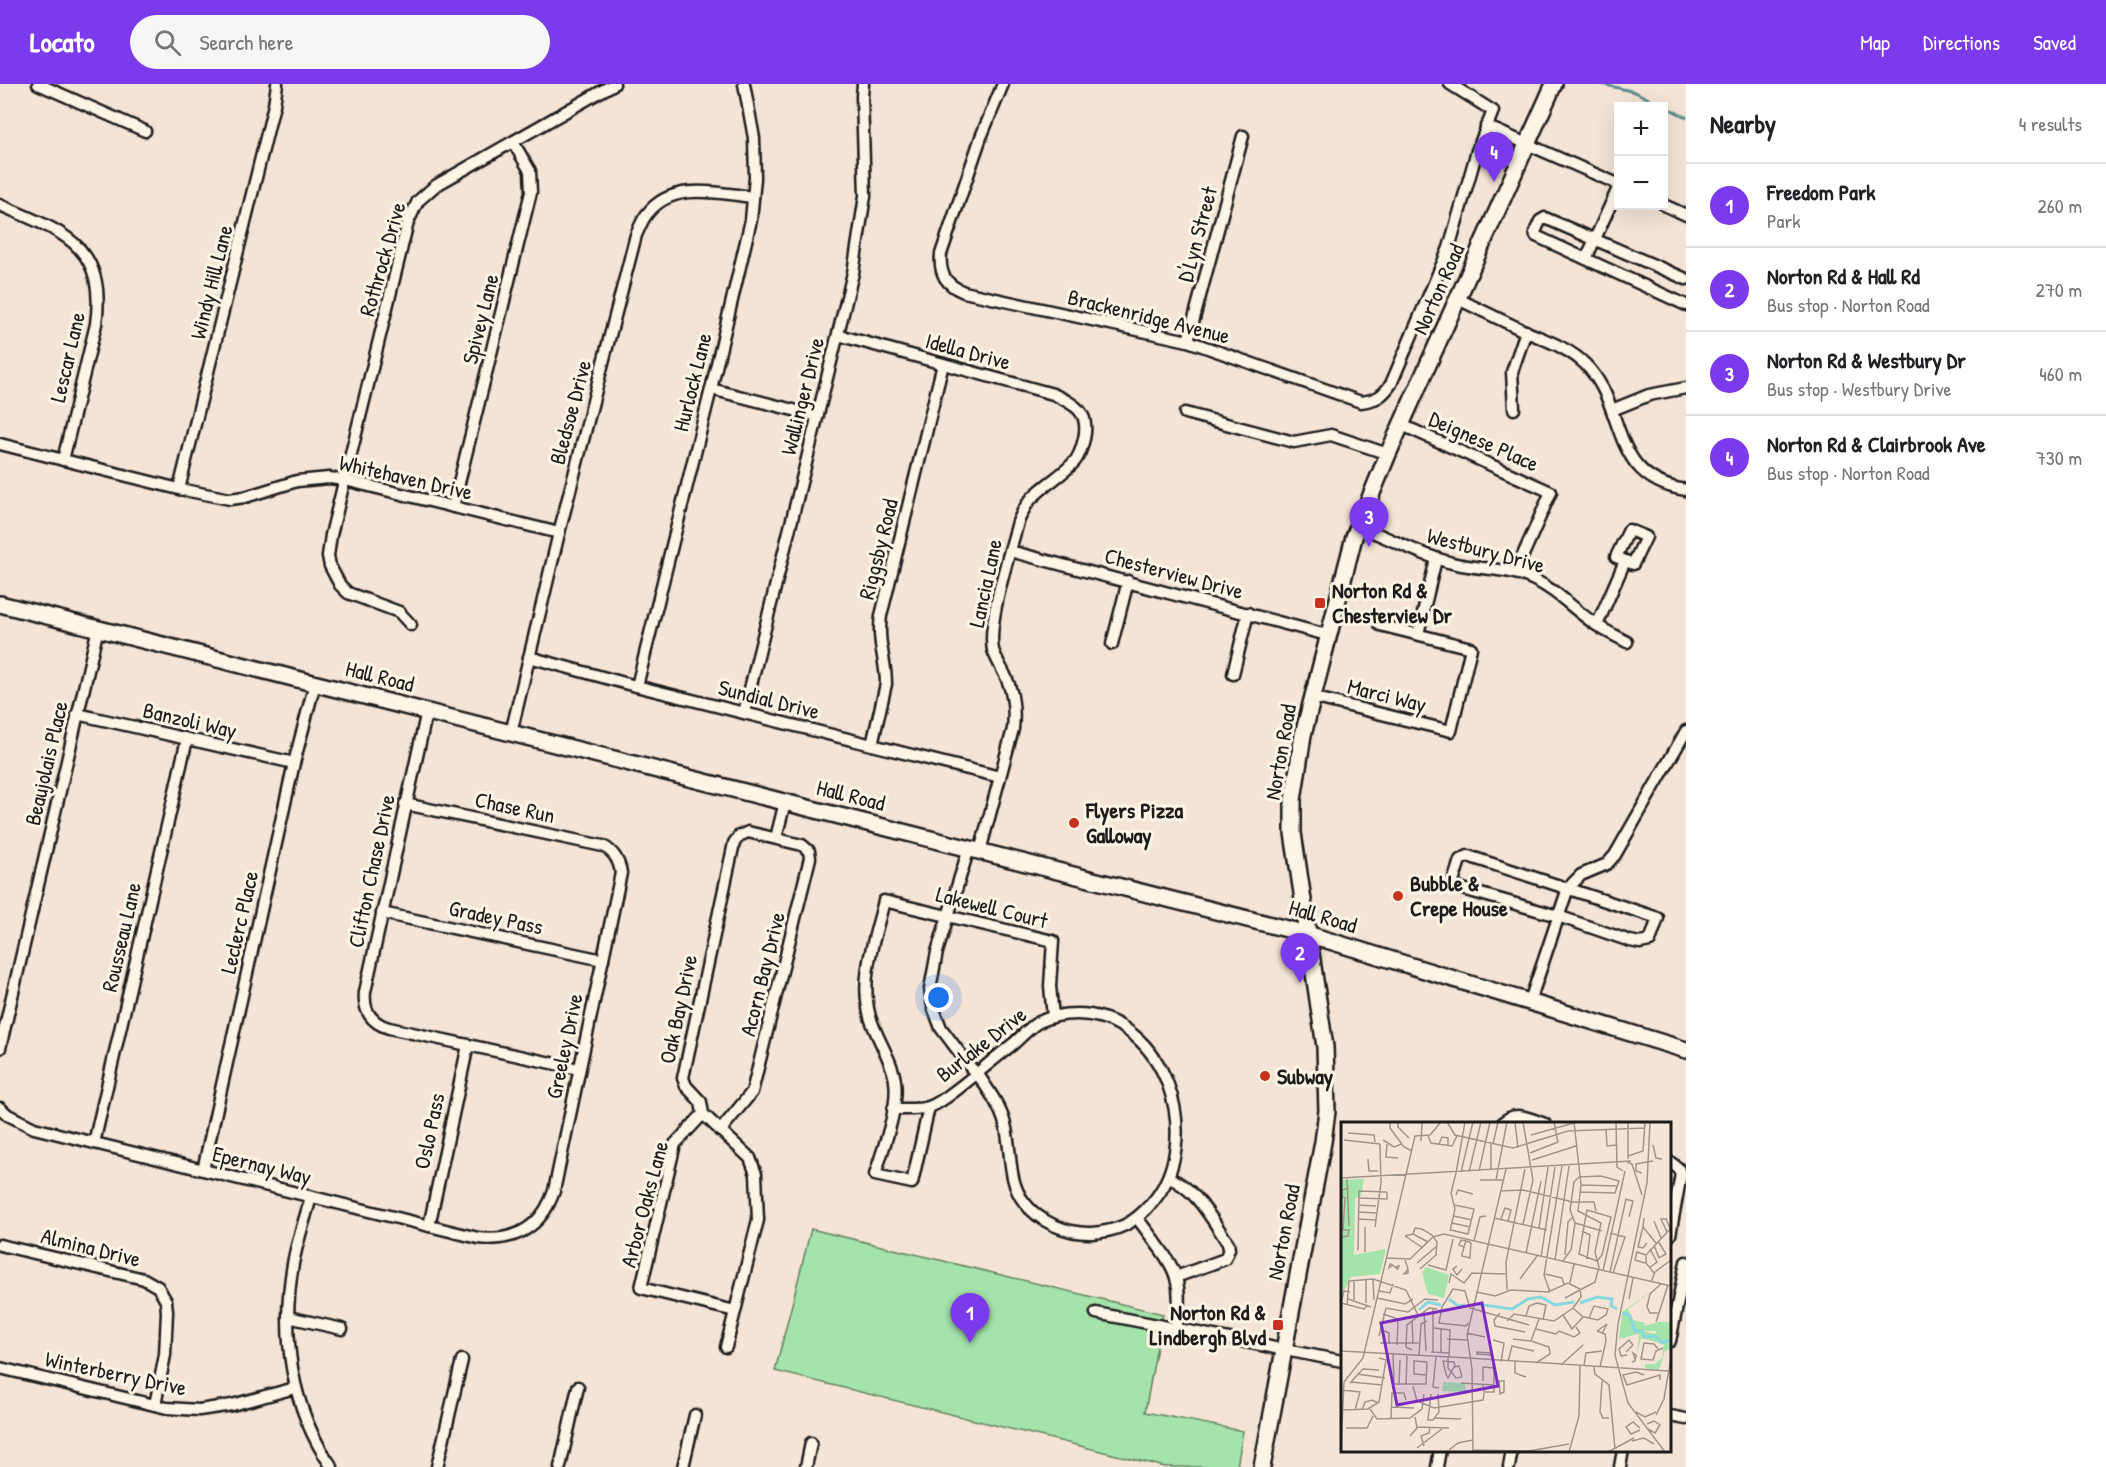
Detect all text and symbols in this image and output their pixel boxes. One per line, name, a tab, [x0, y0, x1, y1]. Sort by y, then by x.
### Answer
search box	[130, 15, 550, 69]
text: Locato	[30, 23, 94, 61]
icon: search	[151, 26, 184, 59]
text: Search here	[199, 27, 293, 57]
text: Map	[1860, 28, 1890, 57]
text: Directions	[1923, 28, 2000, 57]
text: Saved	[2033, 28, 2076, 57]
map controls	[1614, 102, 1668, 210]
button: +	[1614, 102, 1668, 156]
text: Nearby	[1710, 106, 1776, 141]
text: 4 results	[2019, 110, 2082, 137]
pin: 4	[1474, 132, 1514, 182]
button: −	[1614, 156, 1668, 210]
text: Freedom Park	[1767, 177, 1876, 207]
street label: D'Lyn Street	[1170, 182, 1224, 285]
text: 1	[1726, 192, 1733, 219]
text: 260 m	[2038, 192, 2082, 219]
street label: Rothrock Drive	[351, 198, 413, 319]
text: Park	[1767, 207, 1800, 234]
street label: Windy Hill Lane	[182, 222, 240, 342]
street label: Norton Road	[1405, 238, 1472, 339]
text: Norton Rd & Hall Rd	[1767, 261, 1920, 291]
street label: Spivey Lane	[454, 271, 506, 367]
text: 2	[1725, 276, 1734, 303]
text: 270 m	[2036, 276, 2082, 303]
street label: Brackenridge Avenue	[1065, 281, 1233, 351]
text: Bus stop · Norton Road	[1767, 291, 1930, 318]
street label: Lescar Lane	[42, 309, 92, 405]
street label: Idella Drive	[922, 325, 1014, 377]
street label: Hurlock Lane	[665, 329, 719, 434]
street label: Wallinger Drive	[773, 334, 831, 458]
text: Norton Rd & Westbury Dr	[1767, 345, 1966, 375]
street label: Bledsoe Drive	[542, 356, 598, 468]
text: 3	[1725, 360, 1734, 387]
text: 460 m	[2039, 360, 2082, 387]
text: Bus stop · Westbury Drive	[1767, 375, 1951, 402]
street label: Deignese Place	[1424, 403, 1544, 479]
text: Norton Rd & Clairbrook Ave	[1767, 429, 1986, 459]
text: 4	[1726, 444, 1733, 471]
text: 730 m	[2036, 444, 2082, 471]
street label: Whitehaven Drive	[336, 447, 476, 507]
text: Bus stop · Norton Road	[1767, 459, 1930, 486]
street label: Riggsby Road	[851, 495, 905, 602]
pin: 3	[1350, 498, 1388, 547]
street label: Westbury Drive	[1424, 520, 1548, 580]
street label: Lancia Lane	[961, 536, 1009, 630]
street label: Chesterview Drive	[1101, 540, 1247, 606]
place label: Norton Rd & Chesterview Dr	[1332, 575, 1452, 630]
marker: Norton Rd & Chesterview Dr	[1313, 596, 1327, 610]
street label: Hall Road	[343, 653, 418, 699]
street label: Marci Way	[1344, 671, 1430, 719]
street label: Sundial Drive	[715, 672, 823, 726]
street label: Banzoli Way	[140, 695, 240, 745]
street label: Beaujolais Place	[17, 698, 75, 828]
street label: Norton Road	[1257, 701, 1303, 802]
street label: Hall Road	[814, 772, 889, 818]
street label: Chase Run	[472, 784, 558, 830]
street label: Clifton Chase Drive	[340, 791, 402, 950]
place label: Flyers Pizza Galloway	[1085, 795, 1184, 851]
marker: Flyers Pizza Galloway	[1067, 816, 1081, 830]
street label: Leclerc Place	[213, 867, 265, 976]
place label: Bubble & Crepe House	[1410, 868, 1508, 924]
street label: Rousseau Lane	[94, 879, 148, 995]
street label: Lakewell Court	[933, 879, 1051, 935]
marker: Bubble & Crepe House	[1391, 889, 1405, 903]
street label: Gradey Pass	[446, 892, 546, 942]
street label: Hall Road	[1285, 892, 1361, 940]
street label: Acorn Bay Drive	[732, 908, 792, 1039]
pin: 2	[1280, 934, 1320, 983]
street label: Oak Bay Drive	[652, 952, 704, 1066]
your location	[924, 983, 953, 1012]
street label: Greeley Drive	[538, 990, 590, 1101]
street label: Burlake Drive	[930, 999, 1033, 1089]
place label: Subway	[1277, 1061, 1334, 1092]
marker: Subway	[1258, 1069, 1272, 1083]
street label: Oslo Pass	[406, 1090, 452, 1172]
inset map	[1341, 1122, 1671, 1452]
street label: Arbor Oaks Lane	[613, 1137, 675, 1271]
street label: Epernay Way	[209, 1138, 315, 1192]
street label: Norton Road	[1259, 1181, 1307, 1282]
street label: Almina Drive	[38, 1220, 144, 1274]
pin: 1	[950, 1294, 990, 1343]
place label: Norton Rd & Lindbergh Blvd	[1150, 1297, 1266, 1353]
marker: Norton Rd & Lindbergh Blvd	[1271, 1318, 1285, 1332]
street label: Winterberry Drive	[43, 1343, 190, 1403]

